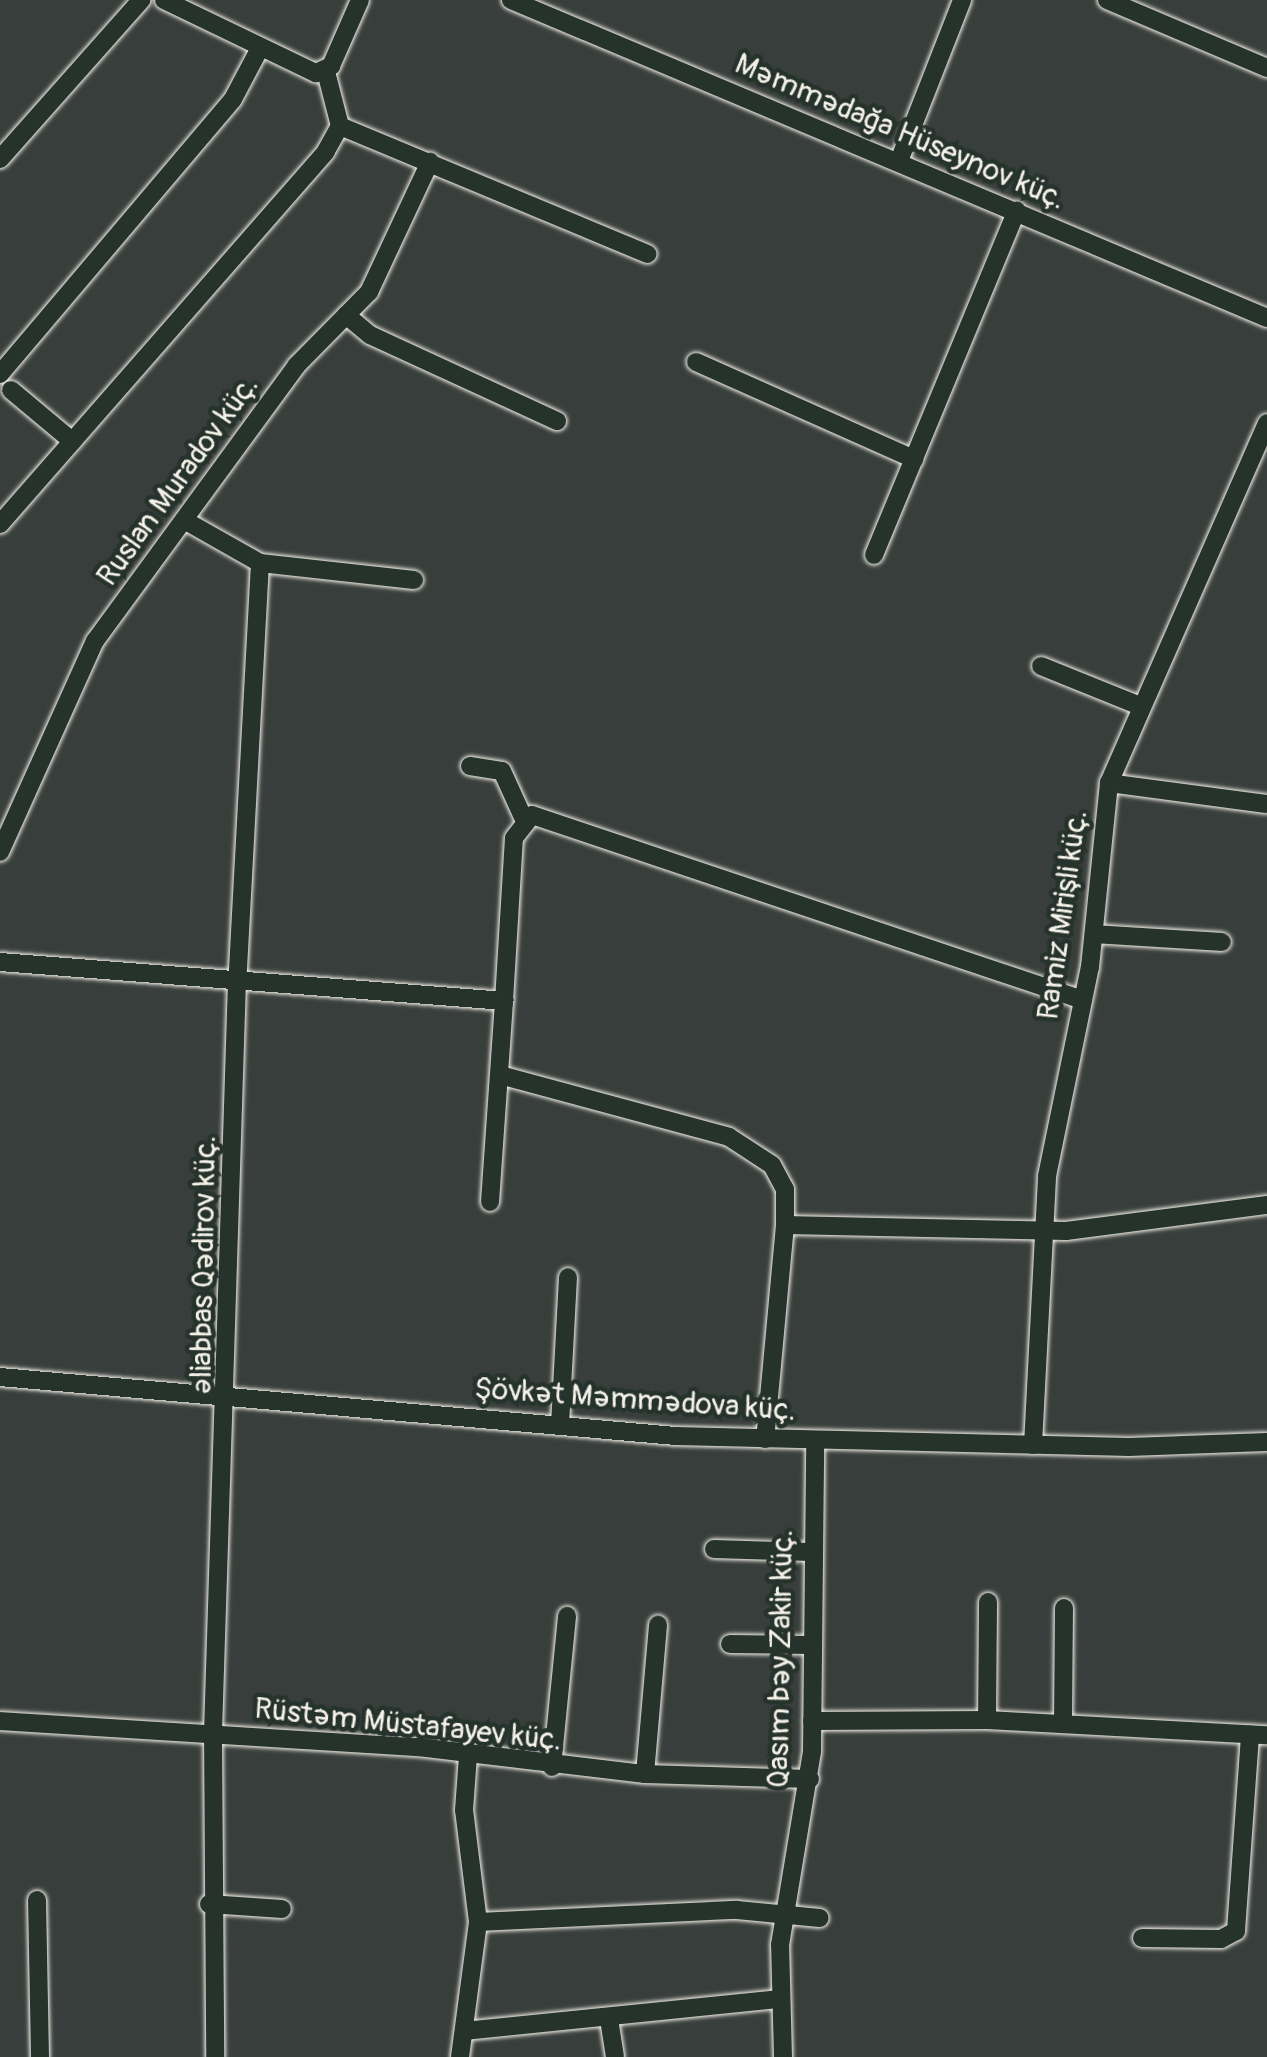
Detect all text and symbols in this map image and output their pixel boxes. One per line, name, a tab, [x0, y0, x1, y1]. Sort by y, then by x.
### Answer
street label: Məmmədağa Hüseynov küç.	[730, 46, 1070, 218]
street label: Ruslan Muradov küç.	[90, 369, 266, 593]
street label: Ramiz Mirişli küç.	[1030, 808, 1096, 1022]
street label: Əliabbas Qədirov küç.	[184, 1135, 224, 1395]
street label: Şövkət Məmmədova küç.	[473, 1371, 797, 1429]
street label: Qasım bəy Zakir küç.	[761, 1529, 801, 1789]
street label: Rüstəm Müstafayev küç.	[253, 1691, 563, 1759]

